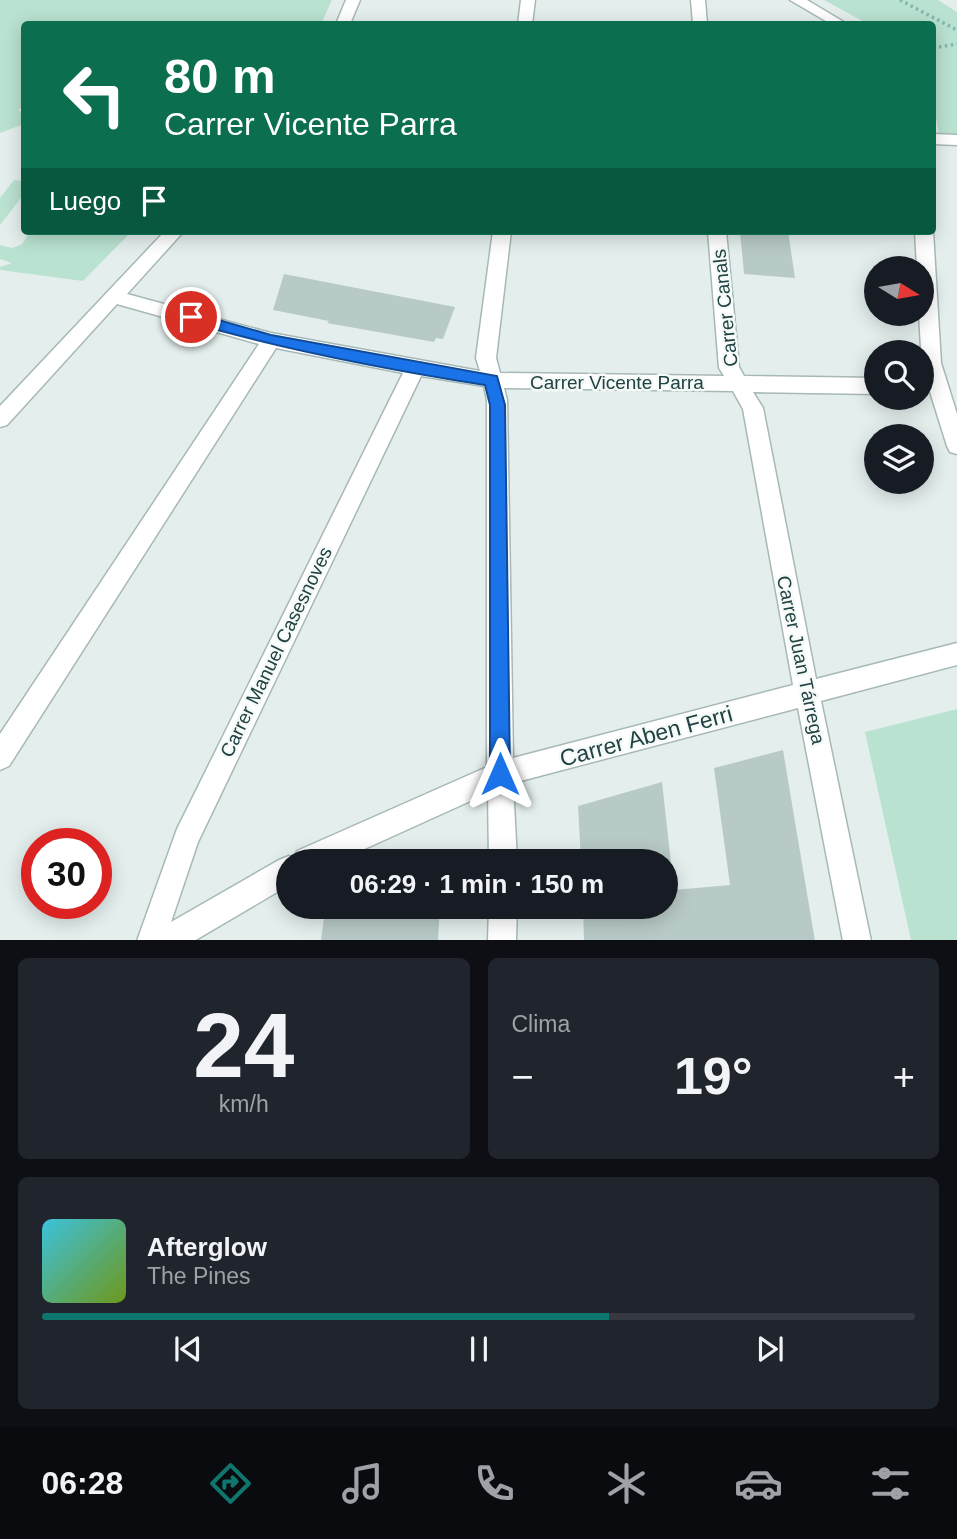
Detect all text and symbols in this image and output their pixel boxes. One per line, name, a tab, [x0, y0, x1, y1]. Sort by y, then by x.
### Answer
icon: left	[49, 49, 140, 140]
text: 80 m	[164, 49, 276, 103]
text: Carrer Vicente Parra	[164, 106, 457, 142]
icon: arrive	[135, 182, 173, 220]
text: Luego	[49, 186, 121, 216]
street label: Carrer Canals	[708, 248, 742, 368]
north arrow	[864, 256, 934, 326]
map controls	[864, 256, 934, 494]
pin	[161, 287, 221, 347]
icon: arrive	[172, 298, 210, 336]
button: search	[864, 340, 934, 410]
street label: Carrer Vicente Parra	[530, 372, 704, 393]
button: layers	[864, 424, 934, 494]
street label: Carrer Manuel Casesnoves	[216, 543, 336, 761]
street label: Carrer Juan Tárrega	[773, 574, 829, 747]
street label: Carrer Aben Ferri	[557, 700, 735, 772]
position arrow	[463, 737, 537, 811]
speed limit sign: 30	[21, 828, 112, 919]
text: 06:29 · 1 min · 150 m	[350, 869, 604, 899]
text: 24	[193, 995, 294, 1096]
text: Clima	[512, 1011, 570, 1037]
text: 19°	[674, 1047, 753, 1105]
text: −	[512, 1056, 534, 1098]
text: +	[893, 1056, 915, 1098]
text: km/h	[219, 1091, 269, 1117]
text: Afterglow	[147, 1232, 267, 1262]
text: The Pines	[147, 1263, 251, 1289]
icon: previous	[169, 1330, 207, 1368]
icon: pause	[460, 1330, 498, 1368]
icon: next	[751, 1330, 789, 1368]
icon: directions	[206, 1459, 255, 1508]
icon: music	[338, 1459, 387, 1508]
icon: phone	[470, 1459, 519, 1508]
icon: climate	[602, 1459, 651, 1508]
icon: car	[734, 1459, 783, 1508]
icon: filters	[866, 1459, 915, 1508]
text: 06:28	[42, 1465, 123, 1501]

